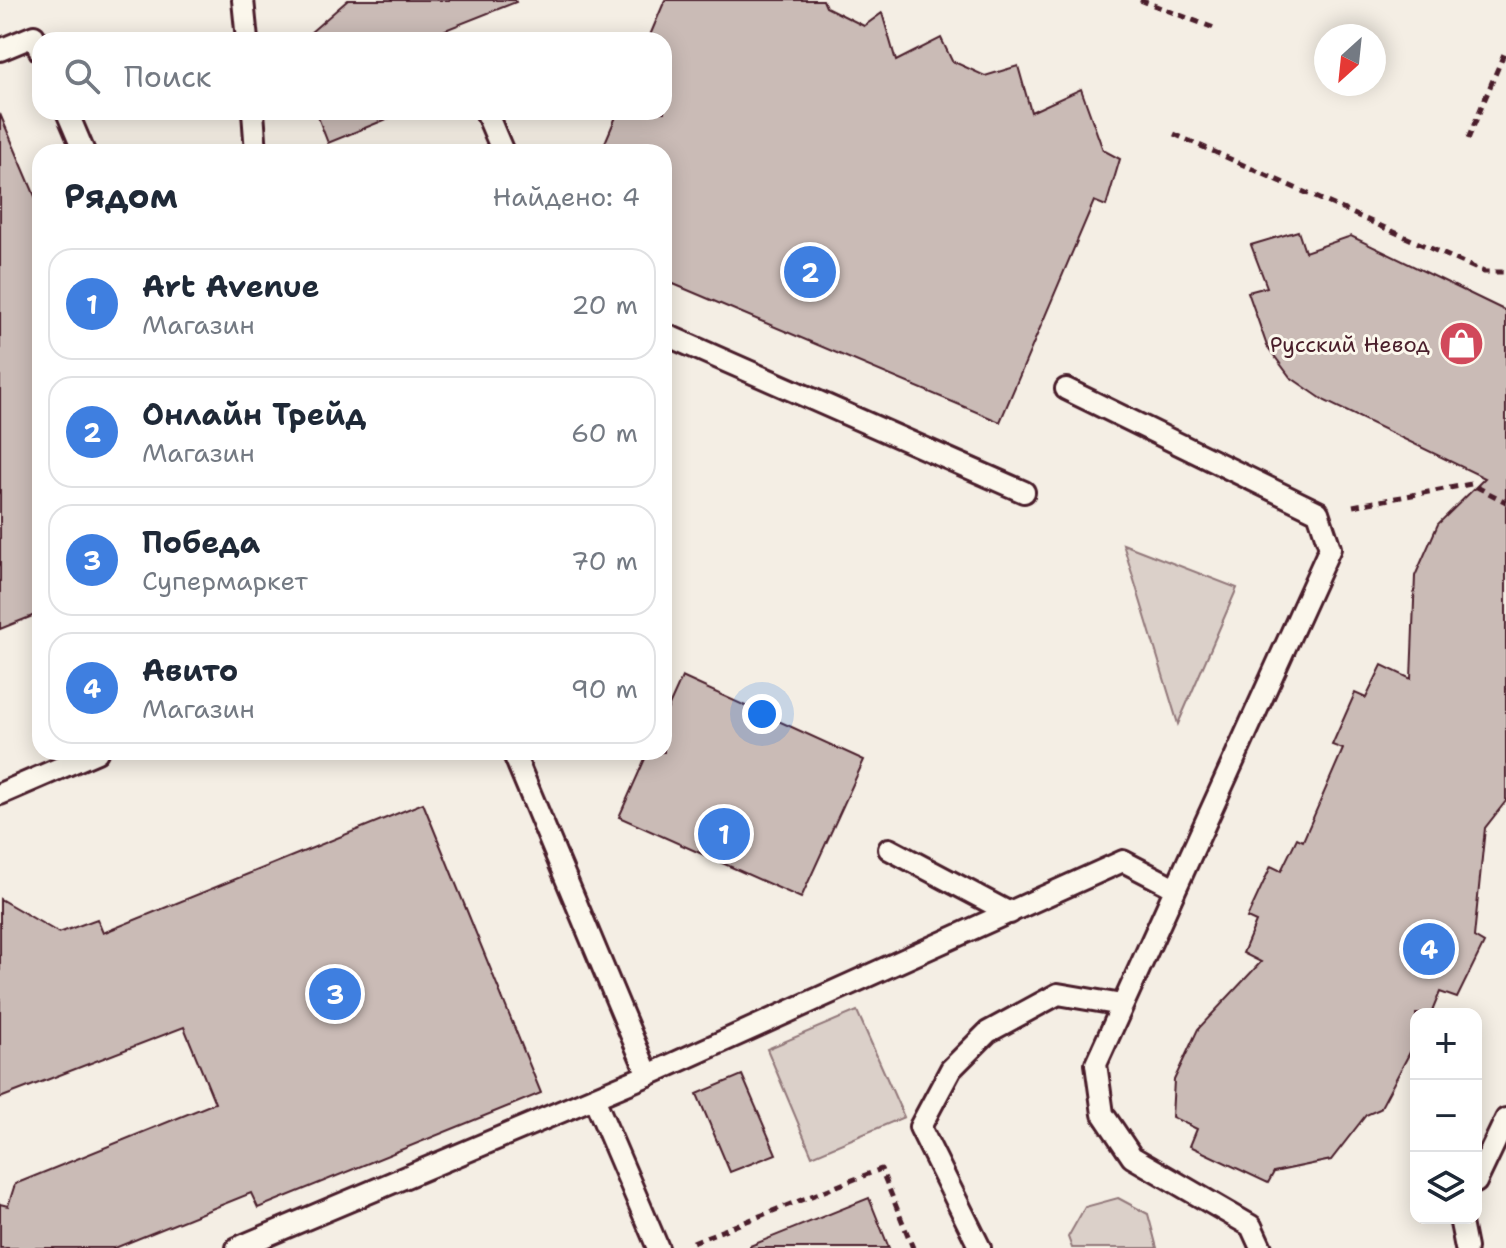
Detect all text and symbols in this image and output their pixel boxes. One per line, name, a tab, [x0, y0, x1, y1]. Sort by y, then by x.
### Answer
north arrow	[1314, 24, 1386, 96]
search box	[32, 32, 672, 120]
icon: search	[60, 54, 104, 98]
text: Поиск	[124, 56, 212, 97]
text: Рядом	[64, 173, 178, 219]
text: Найдено: 4	[493, 179, 640, 214]
pin: 2	[784, 242, 836, 302]
text: Art Avenue	[142, 266, 320, 307]
text: 1	[86, 287, 98, 322]
text: 20 m	[571, 287, 638, 322]
text: Магазин	[142, 307, 255, 342]
shop icon: Русский Невод	[1437, 320, 1485, 368]
place label: Русский Невод	[1270, 330, 1430, 359]
text: Онлайн Трейд	[142, 394, 366, 435]
text: 2	[83, 415, 101, 450]
text: 60 m	[571, 415, 638, 450]
text: Магазин	[142, 435, 255, 470]
text: Победа	[142, 522, 260, 563]
text: 3	[83, 543, 101, 578]
text: 70 m	[571, 543, 638, 578]
text: Супермаркет	[142, 563, 308, 598]
text: Авито	[142, 650, 238, 691]
text: 4	[83, 671, 101, 706]
text: 90 m	[571, 671, 638, 706]
text: Магазин	[142, 691, 255, 726]
your location	[742, 694, 782, 734]
pin: 1	[698, 804, 750, 864]
pin: 4	[1403, 919, 1455, 979]
pin: 3	[309, 964, 361, 1024]
map controls	[1410, 1008, 1482, 1224]
button: +	[1410, 1008, 1482, 1080]
button: −	[1410, 1080, 1482, 1152]
button: layers	[1410, 1152, 1482, 1224]

